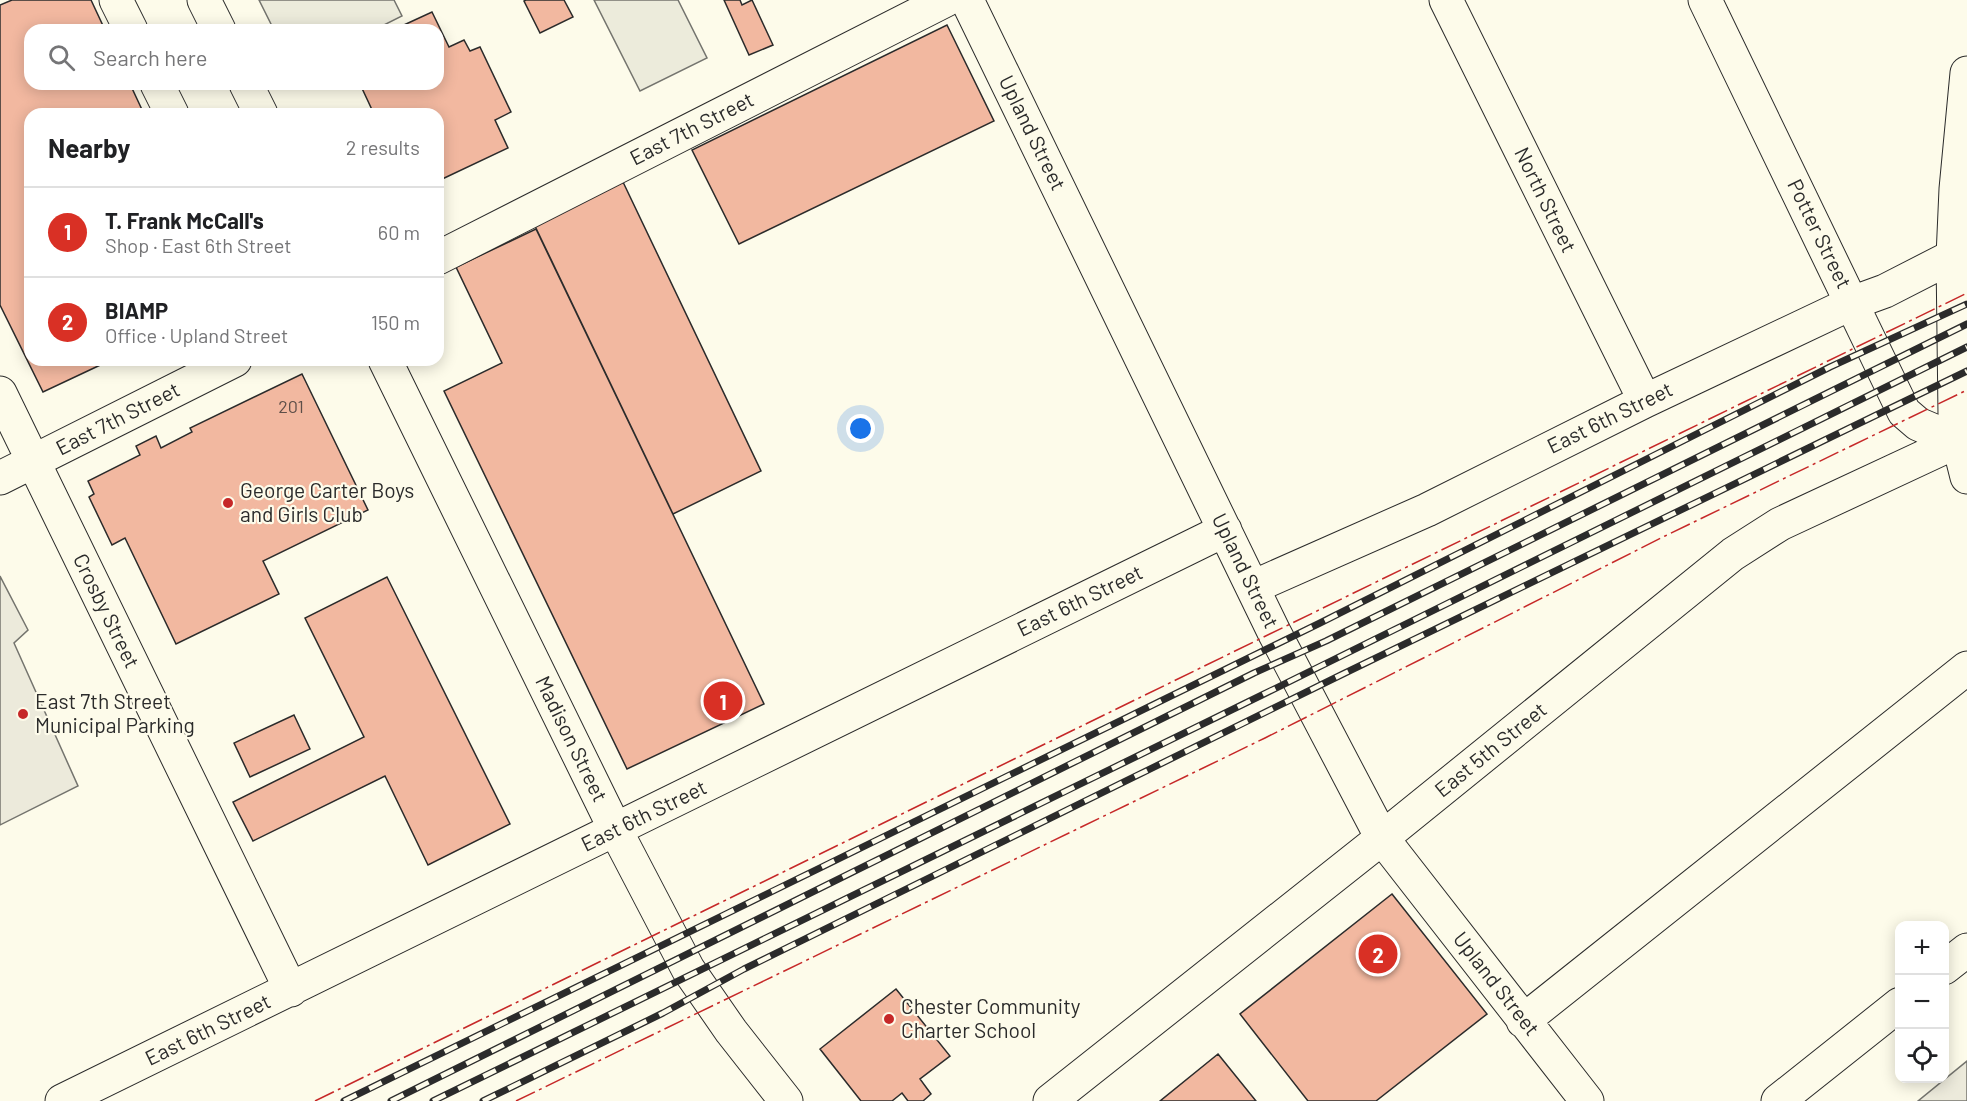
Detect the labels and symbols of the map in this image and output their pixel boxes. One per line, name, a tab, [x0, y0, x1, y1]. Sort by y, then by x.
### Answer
street label: Upland Street	[995, 71, 1072, 194]
street label: East 7th Street	[625, 86, 757, 170]
street label: North Street	[1510, 143, 1583, 256]
street label: Potter Street	[1783, 175, 1858, 292]
street label: East 6th Street	[1542, 375, 1676, 458]
street label: East 7th Street	[51, 376, 183, 460]
house number: 201	[278, 395, 304, 417]
your location	[846, 414, 875, 443]
place label: George Carter Boys and Girls Club	[240, 477, 414, 526]
marker: George Carter Boys and Girls Club	[221, 496, 235, 510]
street label: Upland Street	[1208, 509, 1285, 632]
street label: Crosby Street	[69, 549, 146, 672]
street label: East 6th Street	[1012, 558, 1146, 641]
street label: Madison Street	[531, 671, 614, 805]
pin: 1	[704, 678, 742, 724]
place label: East 7th Street Municipal Parking	[35, 688, 195, 737]
street label: East 5th Street	[1429, 696, 1551, 802]
marker: East 7th Street Municipal Parking	[16, 707, 30, 721]
street label: East 6th Street	[576, 773, 710, 856]
street label: Upland Street	[1449, 926, 1545, 1040]
pin: 2	[1358, 932, 1398, 976]
street label: East 6th Street	[140, 987, 274, 1070]
place label: Chester Community Charter School	[901, 993, 1081, 1042]
marker: Chester Community Charter School	[882, 1012, 896, 1026]

